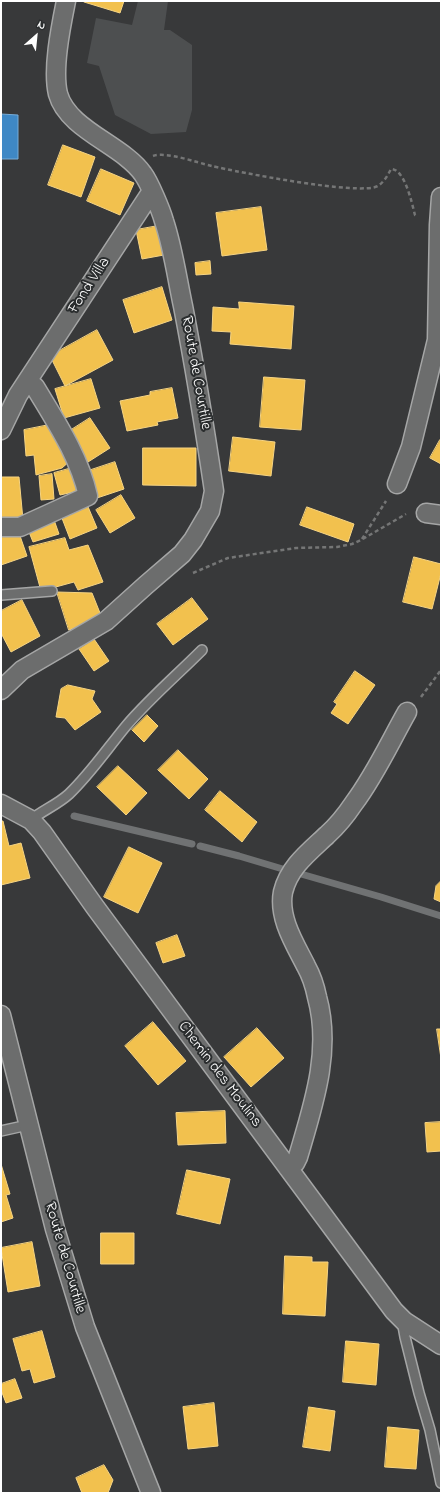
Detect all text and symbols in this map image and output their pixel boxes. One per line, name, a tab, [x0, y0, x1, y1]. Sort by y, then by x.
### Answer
north arrow	[16, 16, 56, 56]
text: N	[35, 16, 48, 34]
street label: Fond Villa	[65, 254, 115, 318]
street label: Route de Courtille	[176, 315, 214, 431]
street label: Chemin des Moulins	[173, 1018, 265, 1132]
street label: Route de Courtille	[39, 1200, 89, 1316]

